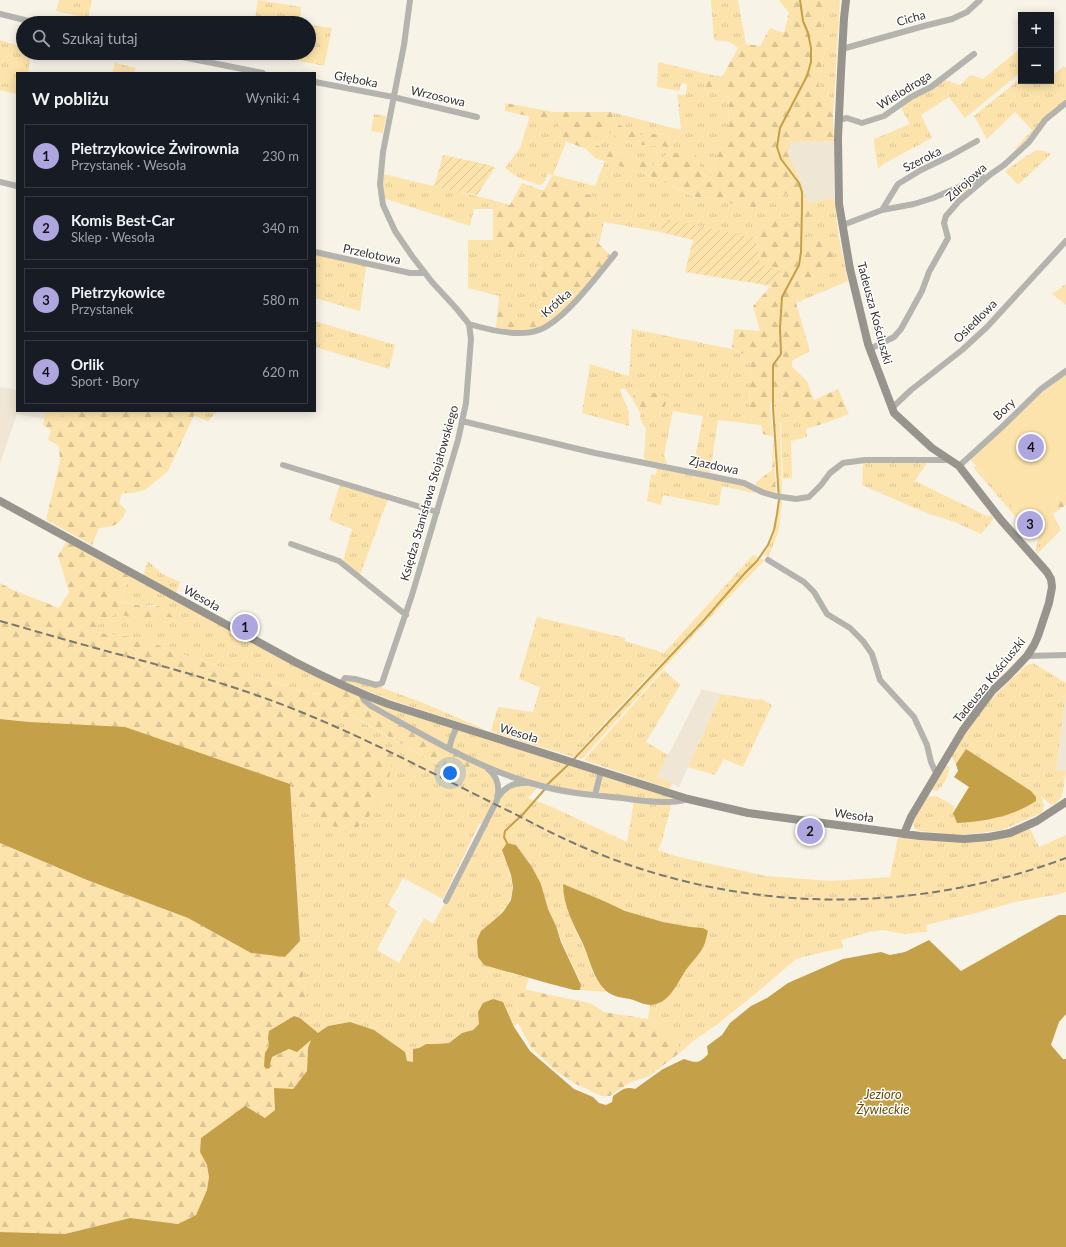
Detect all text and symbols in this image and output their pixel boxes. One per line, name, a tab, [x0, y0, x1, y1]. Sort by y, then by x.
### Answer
street label: Cicha	[895, 7, 927, 29]
map controls	[1018, 12, 1054, 84]
button: +	[1018, 12, 1054, 48]
search box	[16, 16, 316, 60]
icon: search	[30, 27, 52, 49]
text: Szukaj tutaj	[62, 29, 138, 47]
button: −	[1018, 48, 1054, 84]
street label: Głęboka	[333, 67, 379, 91]
street label: Wielodroga	[874, 67, 934, 113]
street label: Wrzosowa	[409, 82, 467, 110]
text: W pobliżu	[32, 88, 109, 109]
text: Wyniki: 4	[246, 90, 300, 106]
text: Pietrzykowice Żwirownia	[71, 139, 239, 157]
street label: Szeroka	[900, 143, 944, 175]
text: 1	[42, 148, 50, 164]
text: 230 m	[262, 148, 299, 164]
text: Przystanek · Wesoła	[71, 157, 186, 173]
street label: Zdrojowa	[943, 160, 989, 204]
text: Komis Best-Car	[71, 211, 175, 229]
text: 2	[42, 220, 50, 236]
text: 340 m	[262, 220, 299, 236]
text: Sklep · Wesoła	[71, 229, 155, 245]
street label: Przelotowa	[342, 241, 402, 267]
street label: Tadeusza Kościuszki	[854, 260, 896, 366]
text: Pietrzykowice	[71, 283, 165, 301]
street label: Krótka	[538, 286, 574, 320]
text: 3	[42, 292, 50, 308]
text: 580 m	[262, 292, 299, 308]
street label: Osiedlowa	[950, 296, 1000, 346]
text: Przystanek	[71, 301, 133, 317]
text: Orlik	[71, 355, 104, 373]
text: 4	[42, 364, 50, 380]
text: 620 m	[262, 364, 299, 380]
text: Sport · Bory	[71, 373, 139, 389]
street label: Bory	[990, 394, 1019, 423]
street label: Księdza Stanisława Stojałowskiego	[397, 403, 461, 583]
pin: 4	[1018, 432, 1044, 462]
street label: Zjazdowa	[688, 452, 740, 478]
pin: 3	[1017, 509, 1043, 539]
street label: Wesoła	[181, 582, 223, 614]
pin: 1	[232, 612, 258, 642]
street label: Tadeusza Kościuszki	[950, 634, 1028, 726]
street label: Wesoła	[498, 720, 540, 746]
your location	[440, 763, 460, 783]
street label: Wesoła	[833, 805, 875, 825]
pin: 2	[797, 816, 823, 846]
water label: Jezioro Żywieckie	[856, 1086, 909, 1117]

